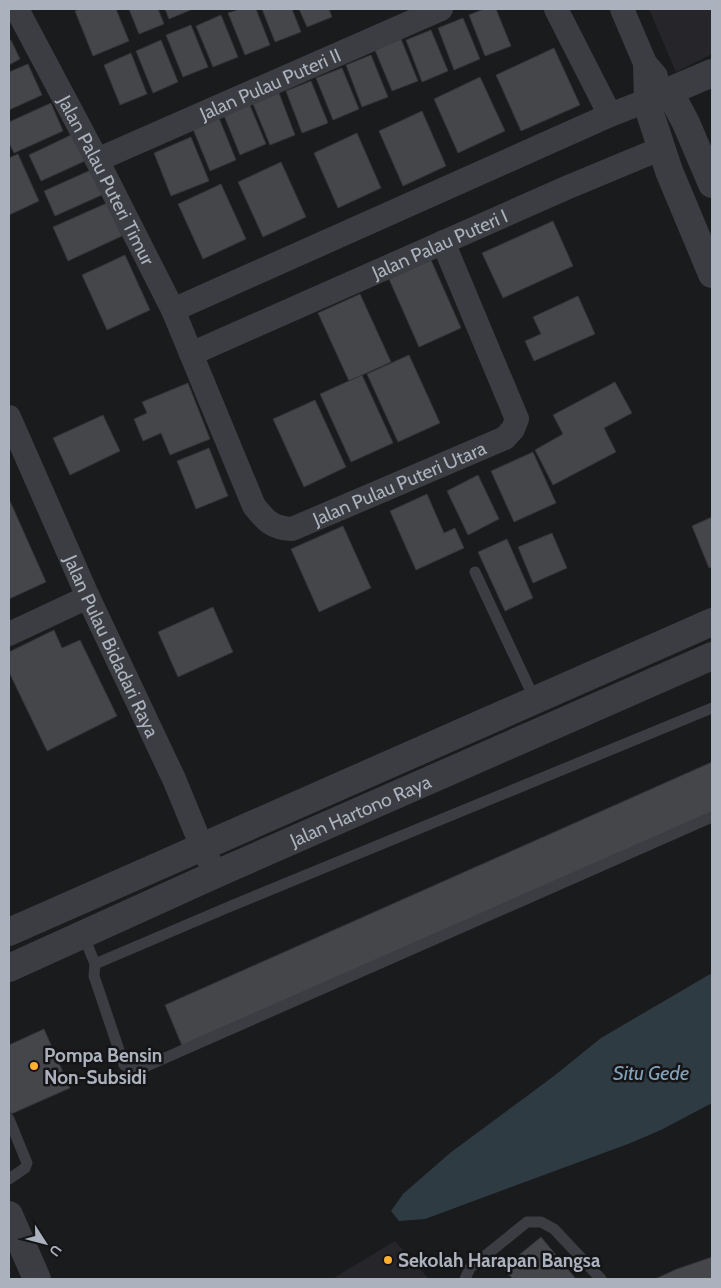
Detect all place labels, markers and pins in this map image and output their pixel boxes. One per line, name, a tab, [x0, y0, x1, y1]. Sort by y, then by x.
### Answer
place label: Pompa Bensin Non-Subsidi	[44, 1044, 162, 1089]
marker: Pompa Bensin Non-Subsidi	[28, 1060, 40, 1072]
place label: Sekolah Harapan Bangsa	[398, 1249, 601, 1272]
marker: Sekolah Harapan Bangsa	[382, 1254, 394, 1266]

